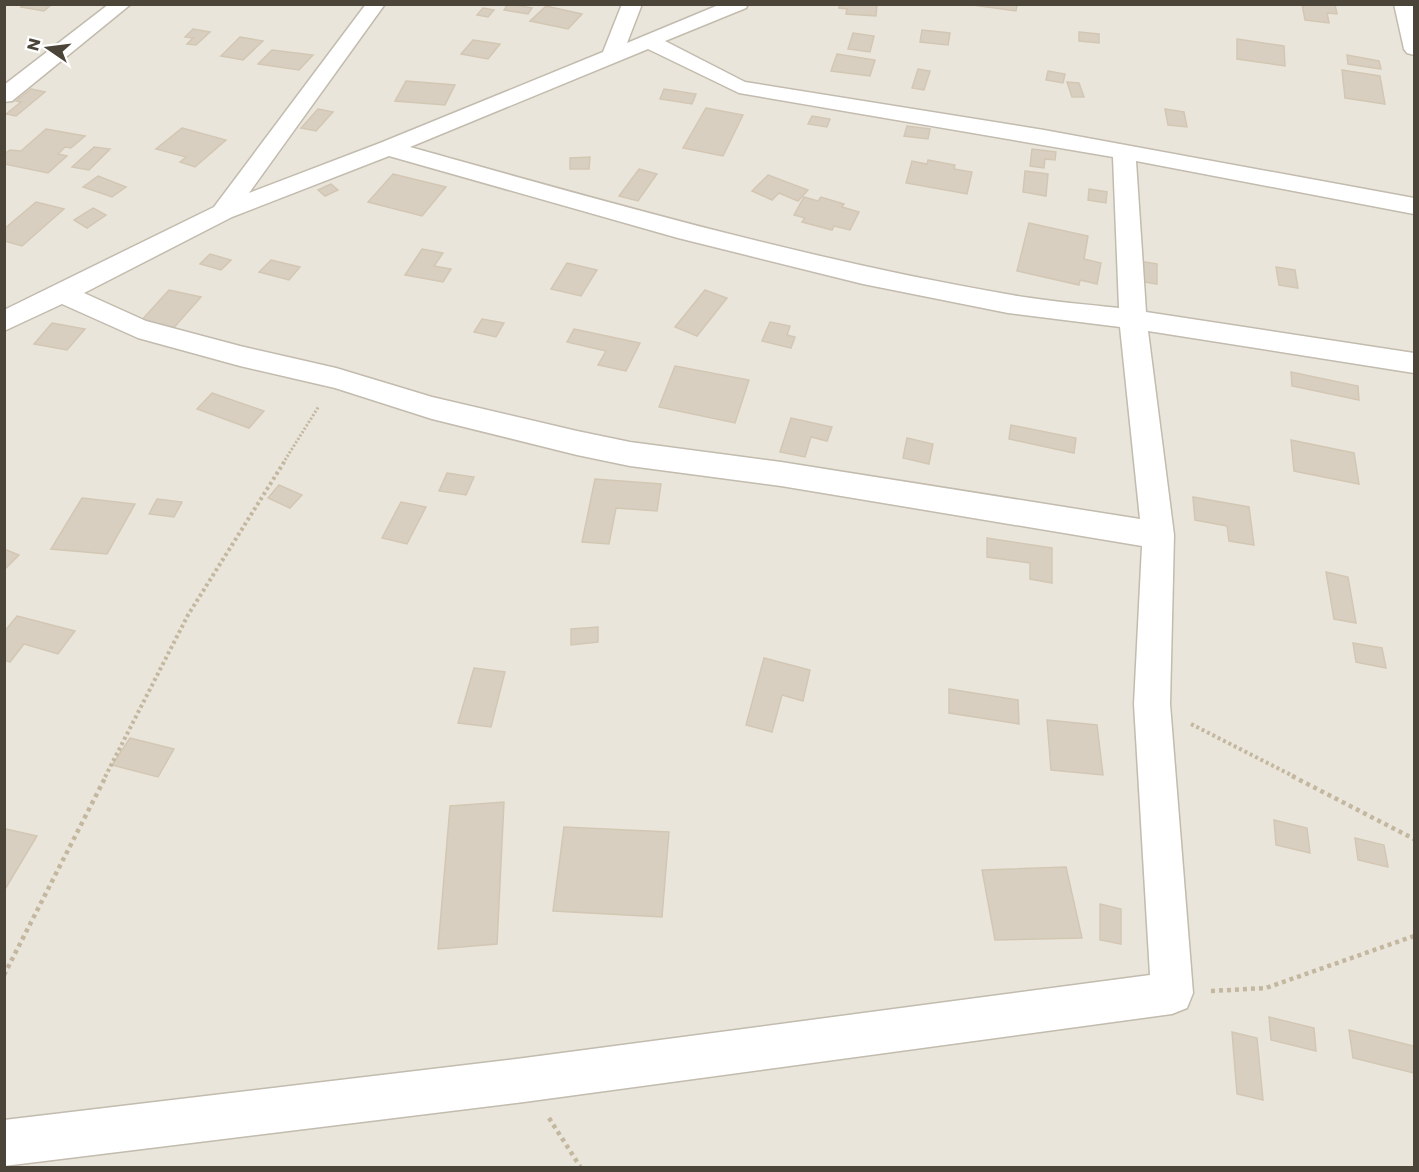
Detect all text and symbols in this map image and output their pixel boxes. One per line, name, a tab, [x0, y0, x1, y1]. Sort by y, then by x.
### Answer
north arrow	[18, 18, 78, 78]
text: N	[21, 36, 47, 53]

